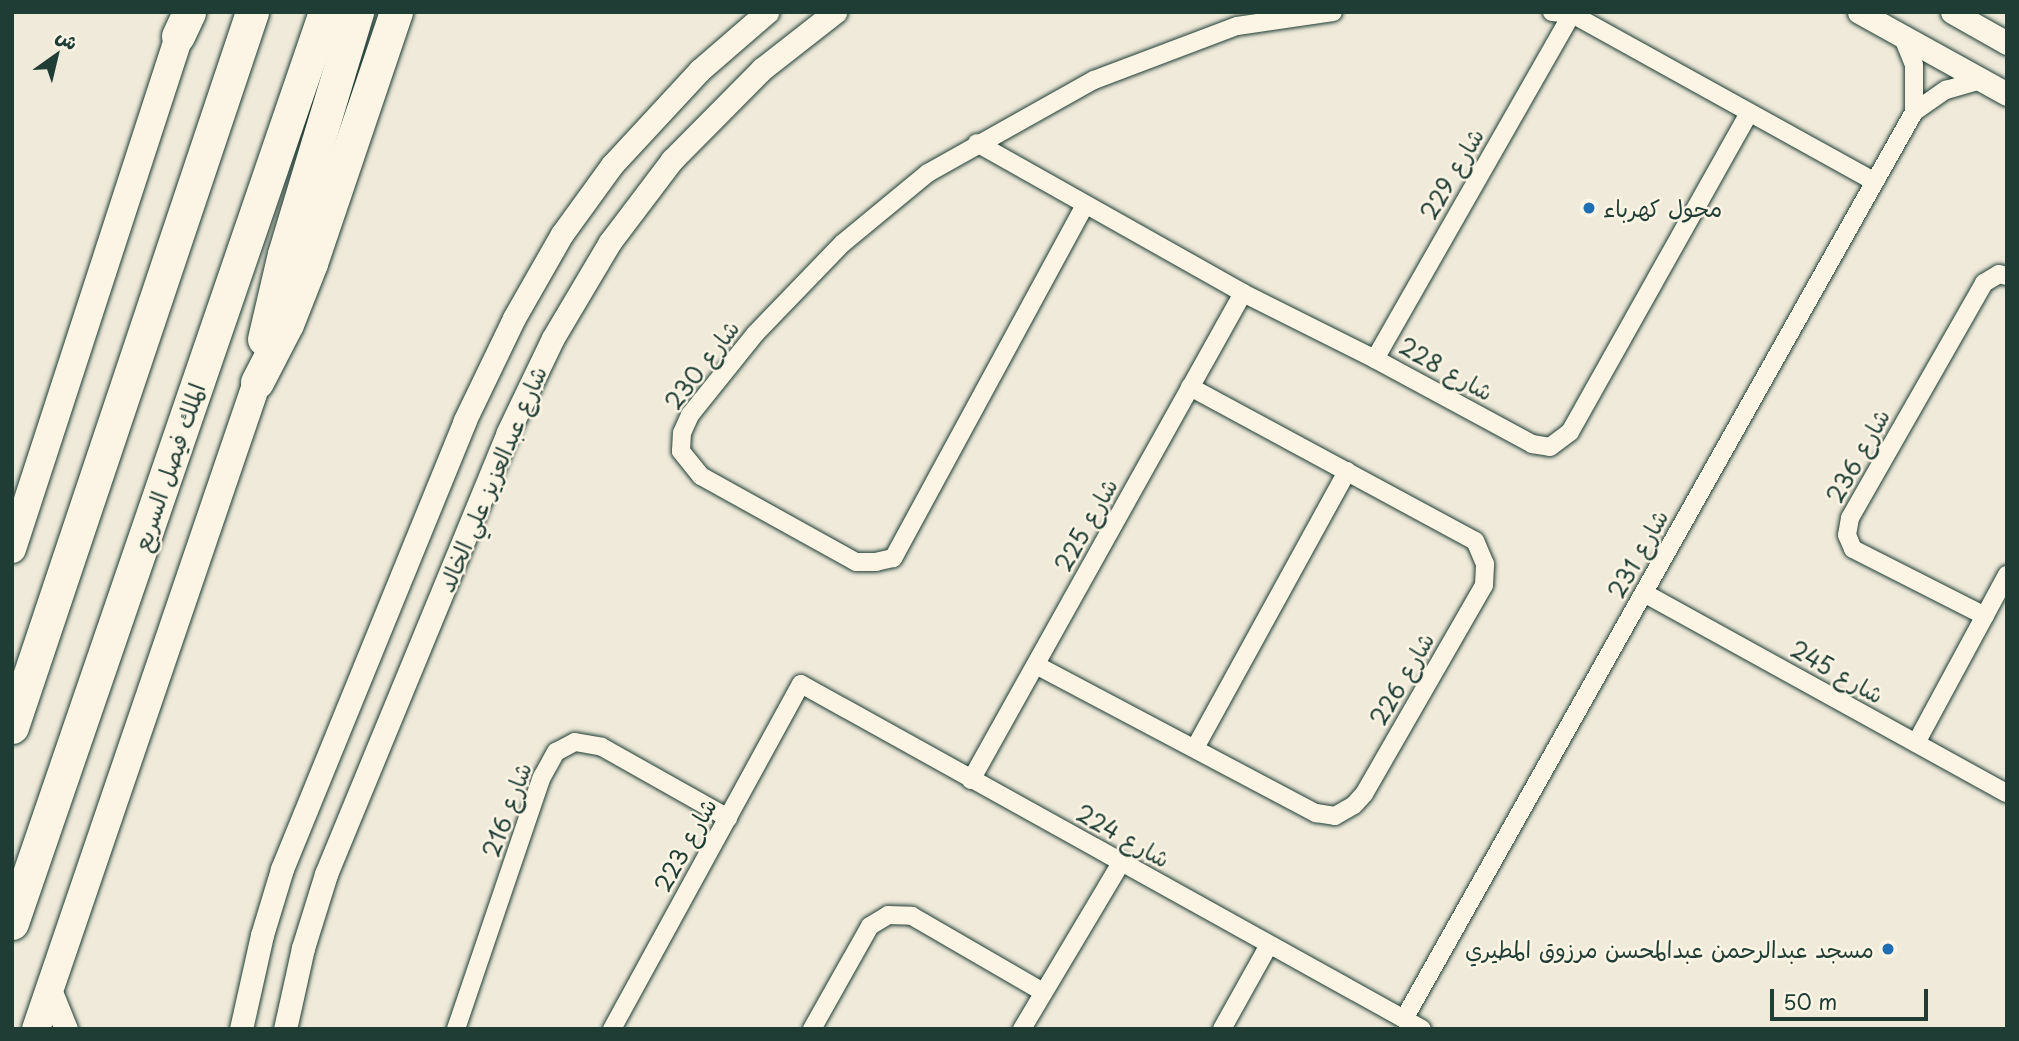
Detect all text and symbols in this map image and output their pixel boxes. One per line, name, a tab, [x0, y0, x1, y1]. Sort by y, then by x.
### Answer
north arrow	[21, 21, 91, 91]
text: ش	[51, 21, 84, 56]
street label: شارع 229	[1415, 123, 1489, 225]
place label: محول كهرباء	[1603, 194, 1722, 222]
marker: محول كهرباء	[1581, 200, 1597, 216]
street label: شارع 230	[659, 315, 745, 415]
street label: شارع 228	[1394, 332, 1498, 406]
street label: شارع عبدالعزيز علي الخالد	[432, 362, 552, 596]
street label: الملك فيصل السريع	[127, 379, 211, 555]
street label: شارع 236	[1821, 404, 1895, 508]
street label: شارع 225	[1049, 474, 1123, 576]
street label: شارع 231	[1602, 505, 1674, 603]
street label: شارع 226	[1364, 628, 1440, 730]
street label: شارع 245	[1786, 635, 1888, 709]
street label: شارع 216	[477, 759, 537, 861]
street label: شارع 223	[648, 793, 722, 897]
street label: شارع 224	[1071, 799, 1175, 873]
place label: مسجد عبدالرحمن عبدالمحسن مرزوق المطيري	[1465, 935, 1874, 963]
marker: مسجد عبدالرحمن عبدالمحسن مرزوق المطيري	[1880, 941, 1896, 957]
scale bar	[1774, 974, 1932, 1018]
text: 50 m	[1783, 985, 1837, 1017]

